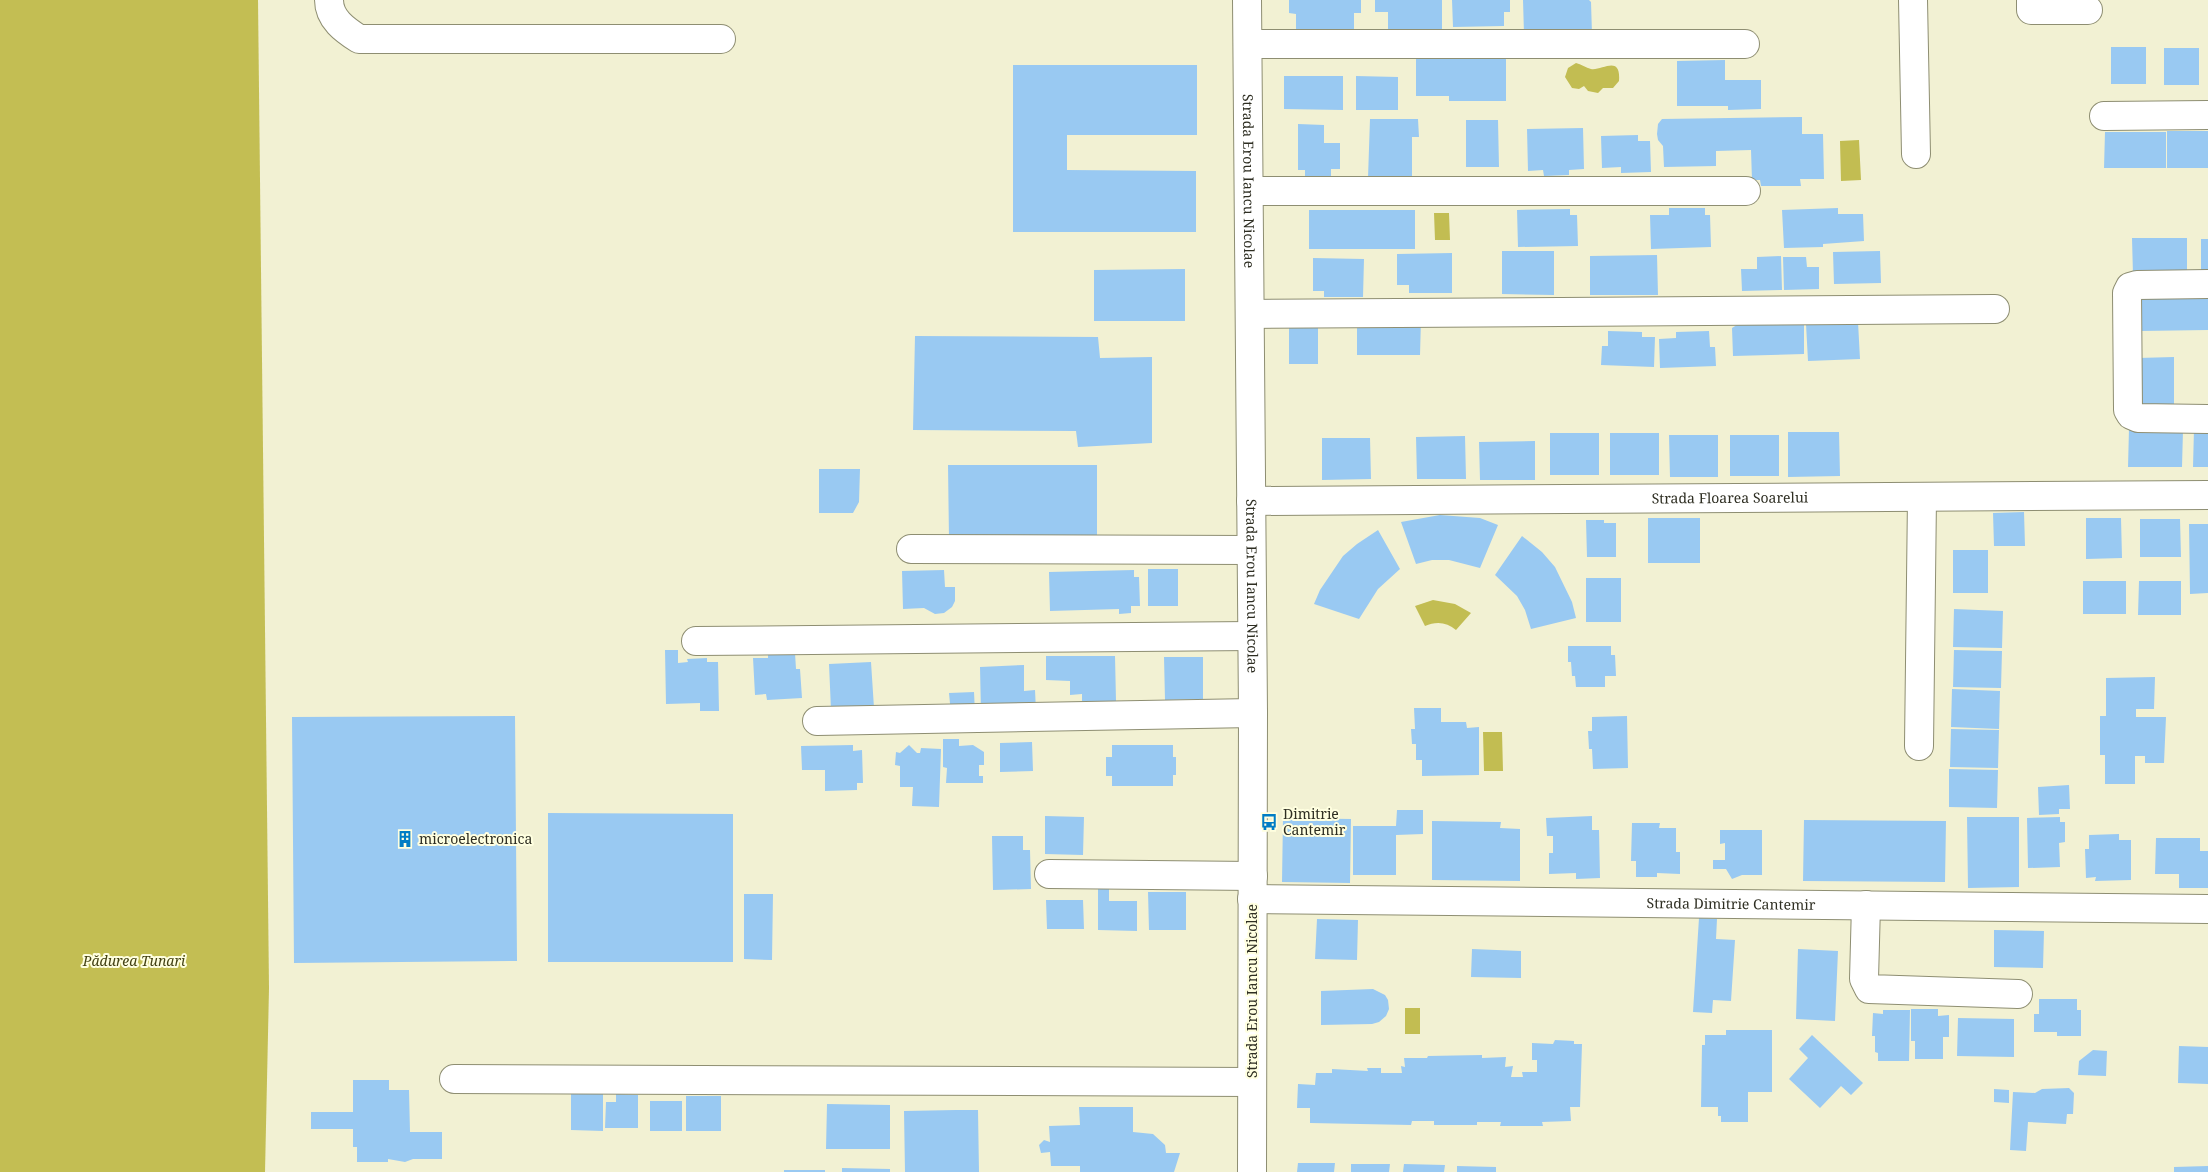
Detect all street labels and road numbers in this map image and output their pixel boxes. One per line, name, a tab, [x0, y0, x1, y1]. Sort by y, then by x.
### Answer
street label: Strada Erou Iancu Nicolae	[1239, 94, 1259, 268]
street label: Strada Floarea Soarelui	[1652, 488, 1809, 507]
street label: Strada Erou Iancu Nicolae	[1242, 499, 1263, 673]
street label: Strada Dimitrie Cantemir	[1646, 893, 1816, 914]
street label: Strada Erou Iancu Nicolae	[1242, 904, 1261, 1078]

